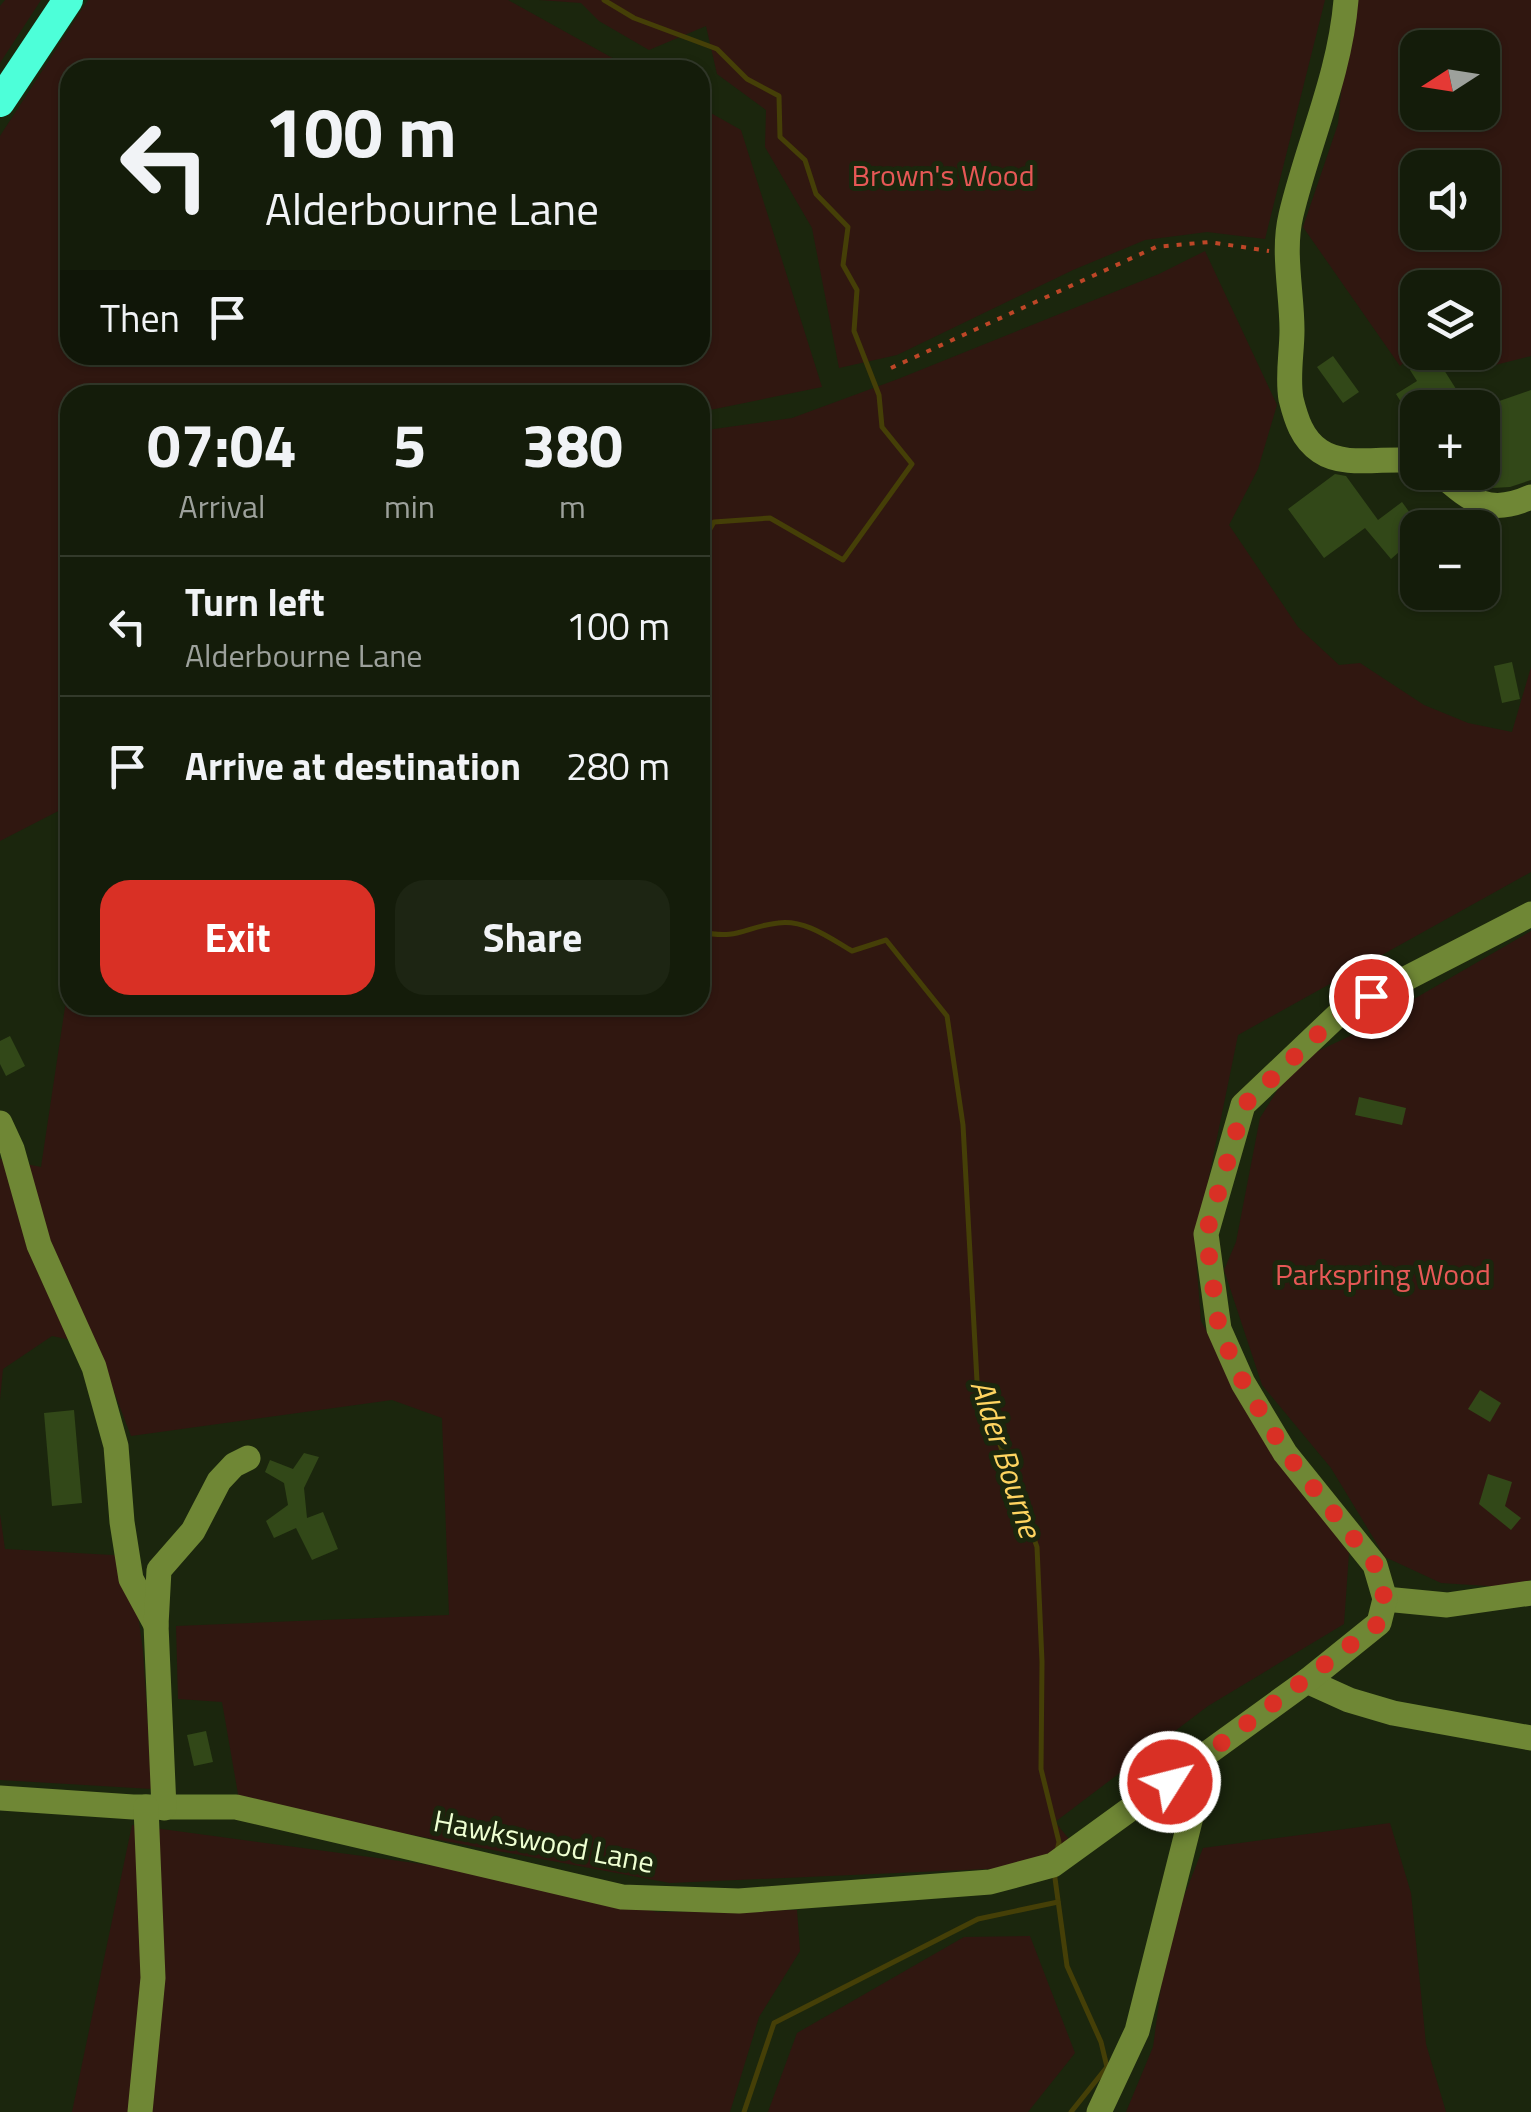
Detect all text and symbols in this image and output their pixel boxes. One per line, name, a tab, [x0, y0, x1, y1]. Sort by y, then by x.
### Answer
north arrow	[1400, 30, 1500, 130]
map controls	[1400, 30, 1500, 610]
text: 100 m	[265, 78, 457, 184]
icon: left	[100, 100, 230, 230]
button: sound	[1400, 150, 1500, 250]
park label: Brown's Wood	[851, 152, 1035, 198]
text: Alderbourne Lane	[265, 174, 599, 242]
button: layers	[1400, 270, 1500, 370]
text: Then	[100, 289, 180, 347]
icon: arrive	[200, 290, 255, 345]
button: +	[1400, 390, 1500, 490]
text: 07:04	[147, 399, 297, 490]
text: 5	[393, 399, 426, 490]
text: 380	[522, 399, 623, 490]
text: Arrival	[179, 482, 265, 530]
text: min	[384, 482, 435, 530]
text: m	[559, 482, 586, 530]
button: −	[1400, 510, 1500, 610]
text: Turn left	[185, 573, 325, 631]
text: 100 m	[566, 597, 670, 655]
icon: left	[100, 599, 155, 654]
text: Alderbourne Lane	[185, 631, 423, 679]
text: Arrive at destination	[185, 737, 521, 795]
text: 280 m	[566, 737, 670, 795]
icon: arrive	[100, 739, 155, 794]
button: Exit	[100, 880, 375, 995]
button: Share	[395, 880, 670, 995]
pin	[1329, 954, 1414, 1039]
icon: arrive	[1344, 969, 1399, 1024]
park label: Parkspring Wood	[1275, 1251, 1491, 1297]
water label: Alder Bourne	[959, 1373, 1056, 1545]
position arrow	[1118, 1730, 1222, 1834]
street label: Hawkswood Lane	[430, 1797, 658, 1885]

